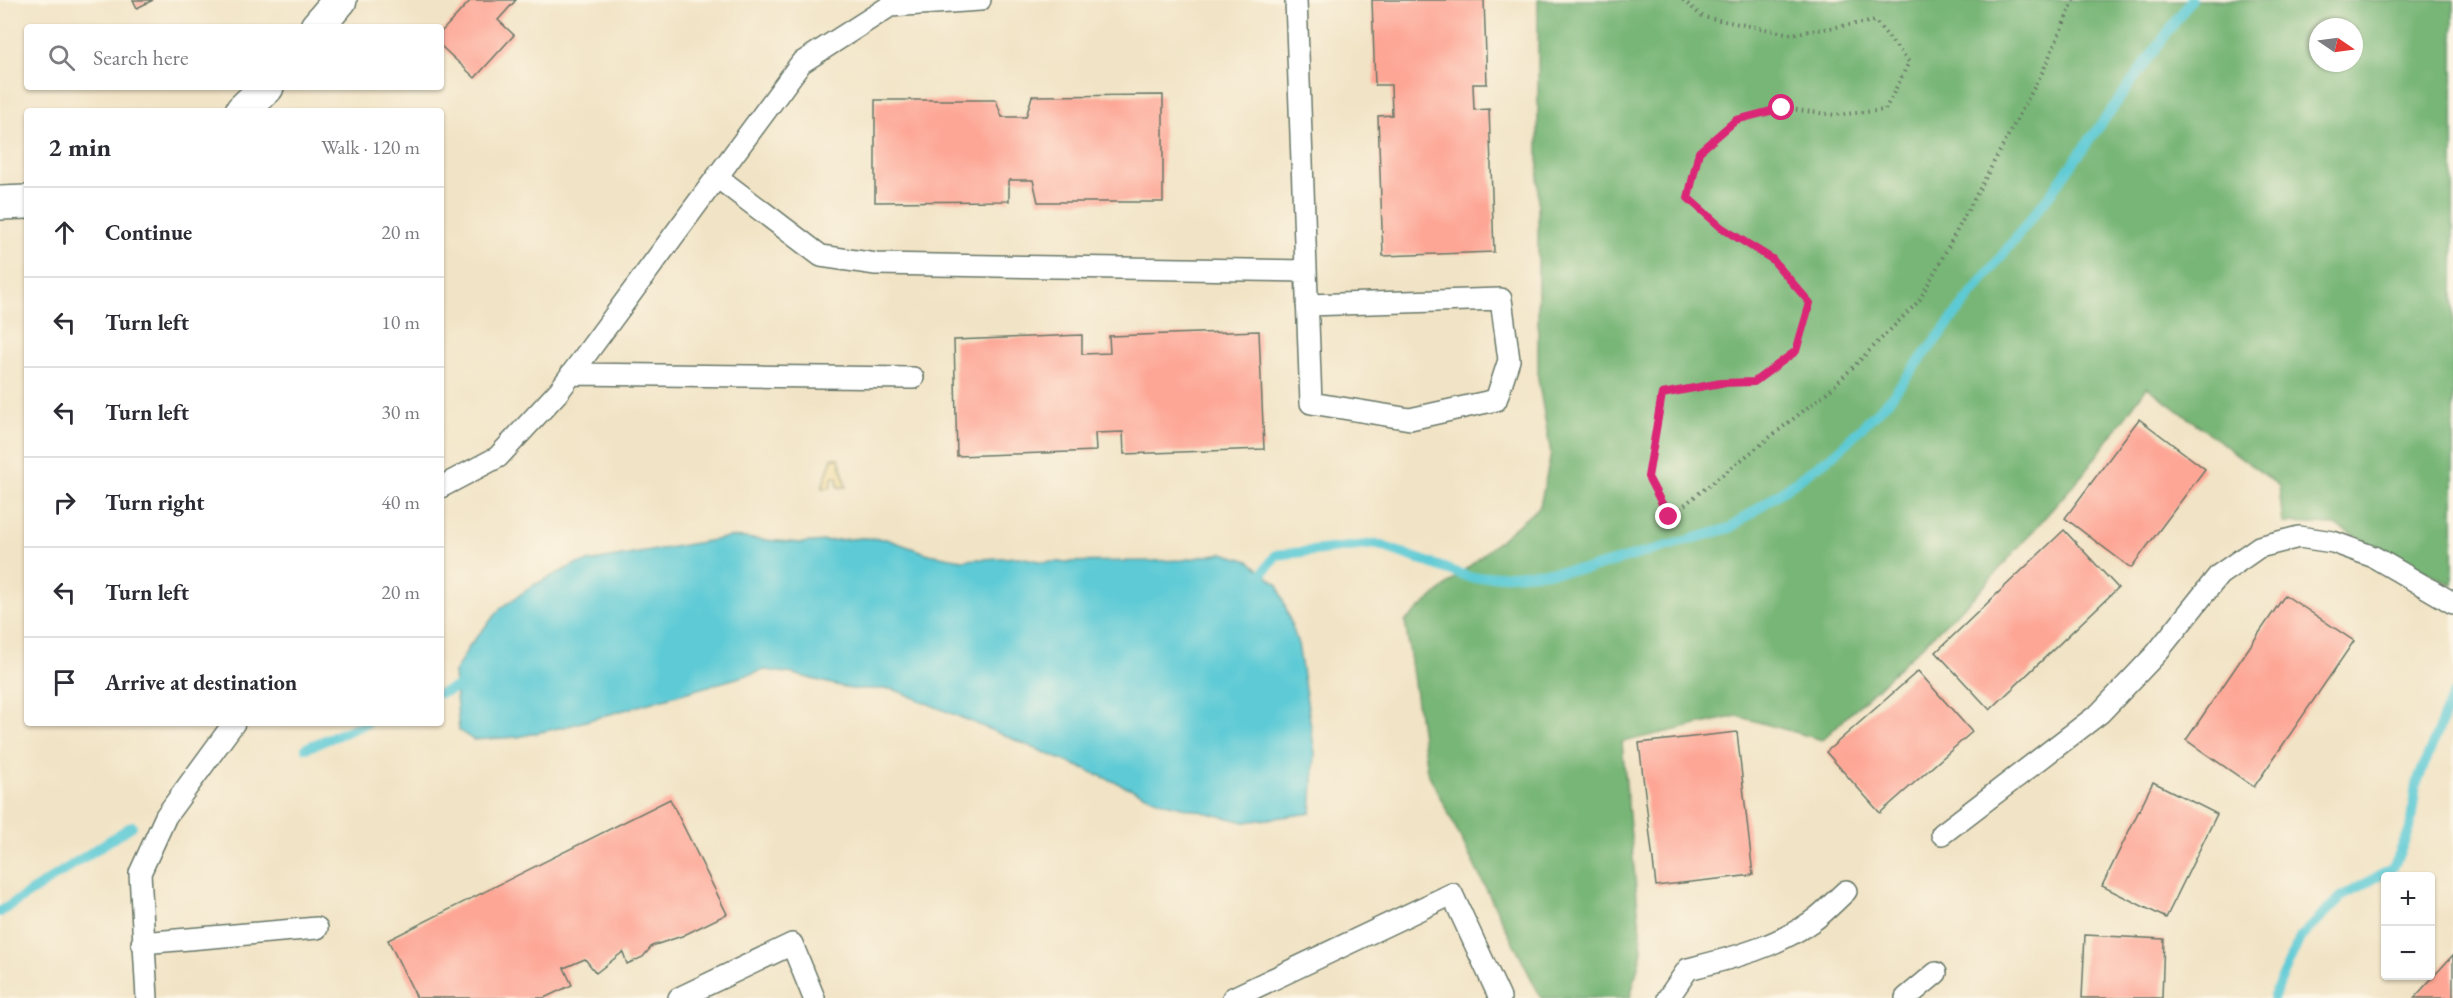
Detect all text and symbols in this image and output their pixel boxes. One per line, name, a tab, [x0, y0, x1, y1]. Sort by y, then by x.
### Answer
north arrow	[2309, 18, 2363, 72]
search box	[24, 24, 444, 90]
icon: search	[45, 41, 78, 74]
text: Search here	[93, 43, 188, 72]
route start	[1768, 94, 1794, 120]
text: 2 min	[48, 130, 111, 164]
text: Walk · 120 m	[321, 134, 420, 160]
icon: ahead	[48, 216, 81, 249]
text: Continue	[105, 218, 192, 247]
text: 20 m	[381, 219, 420, 245]
icon: left	[48, 306, 81, 339]
text: Turn left	[105, 308, 189, 337]
text: 10 m	[381, 309, 420, 335]
icon: left	[48, 396, 81, 429]
text: Turn left	[105, 398, 189, 427]
text: 30 m	[381, 399, 420, 425]
icon: right	[48, 486, 81, 519]
text: Turn right	[105, 488, 204, 517]
text: 40 m	[381, 489, 420, 515]
route end	[1655, 503, 1681, 529]
icon: left	[48, 576, 81, 609]
text: Turn left	[105, 578, 189, 607]
text: 20 m	[381, 579, 420, 605]
icon: arrive	[48, 666, 81, 699]
text: Arrive at destination	[105, 668, 297, 697]
map controls	[2381, 872, 2435, 980]
button: +	[2381, 872, 2435, 926]
button: −	[2381, 926, 2435, 980]

